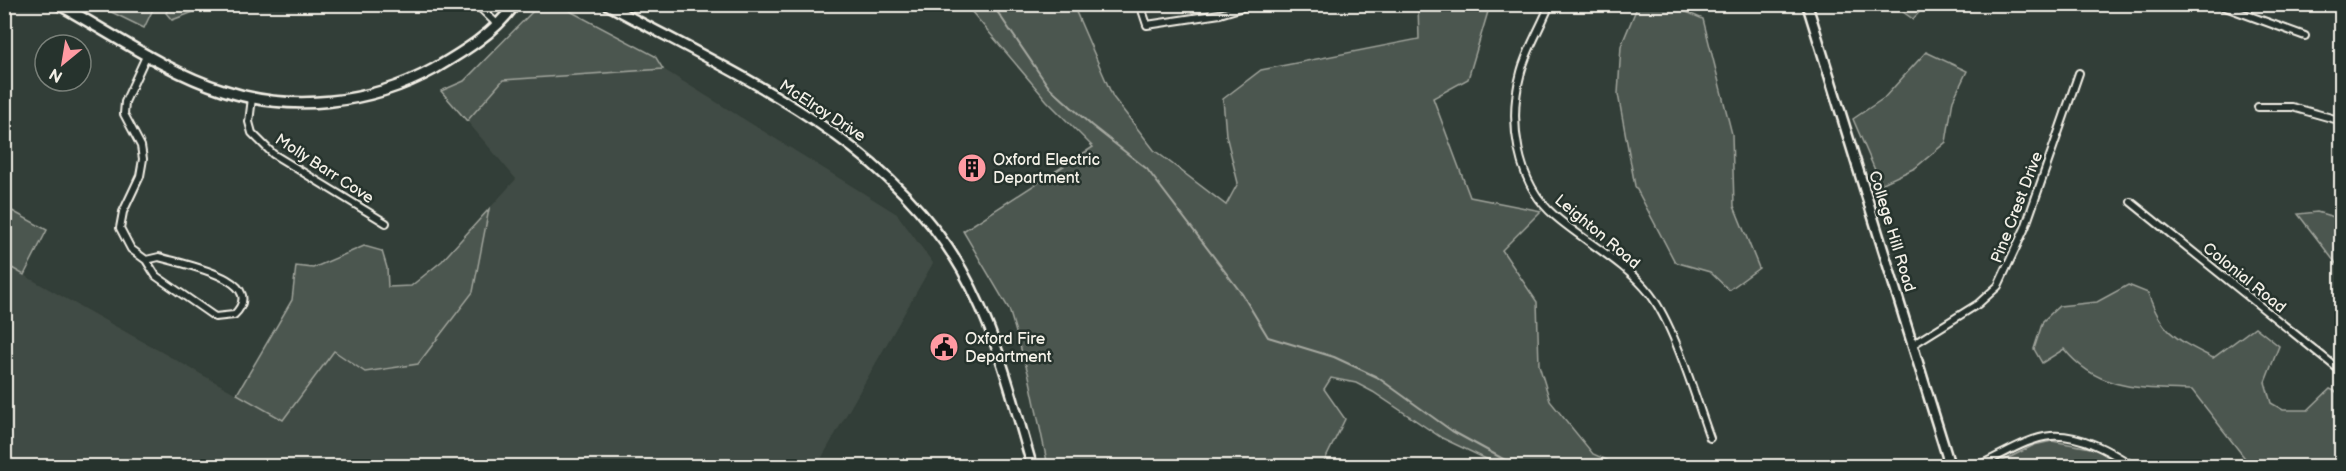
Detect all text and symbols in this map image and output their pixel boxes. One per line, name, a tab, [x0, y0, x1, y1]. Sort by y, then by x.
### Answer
north arrow	[33, 33, 93, 93]
text: N	[46, 63, 66, 86]
street label: McElroy Drive	[776, 76, 869, 146]
street label: Molly Barr Cove	[271, 130, 378, 208]
street label: Pine Crest Drive	[1987, 149, 2048, 266]
place label: Oxford Electric Department	[993, 151, 1100, 188]
building icon: Oxford Electric Department	[956, 152, 988, 184]
street label: College Hill Road	[1864, 169, 1919, 294]
street label: Leighton Road	[1550, 191, 1644, 273]
street label: Colonial Road	[2199, 239, 2289, 317]
place label: Oxford Fire Department	[965, 330, 1052, 367]
public building icon: Oxford Fire Department	[928, 331, 960, 363]

